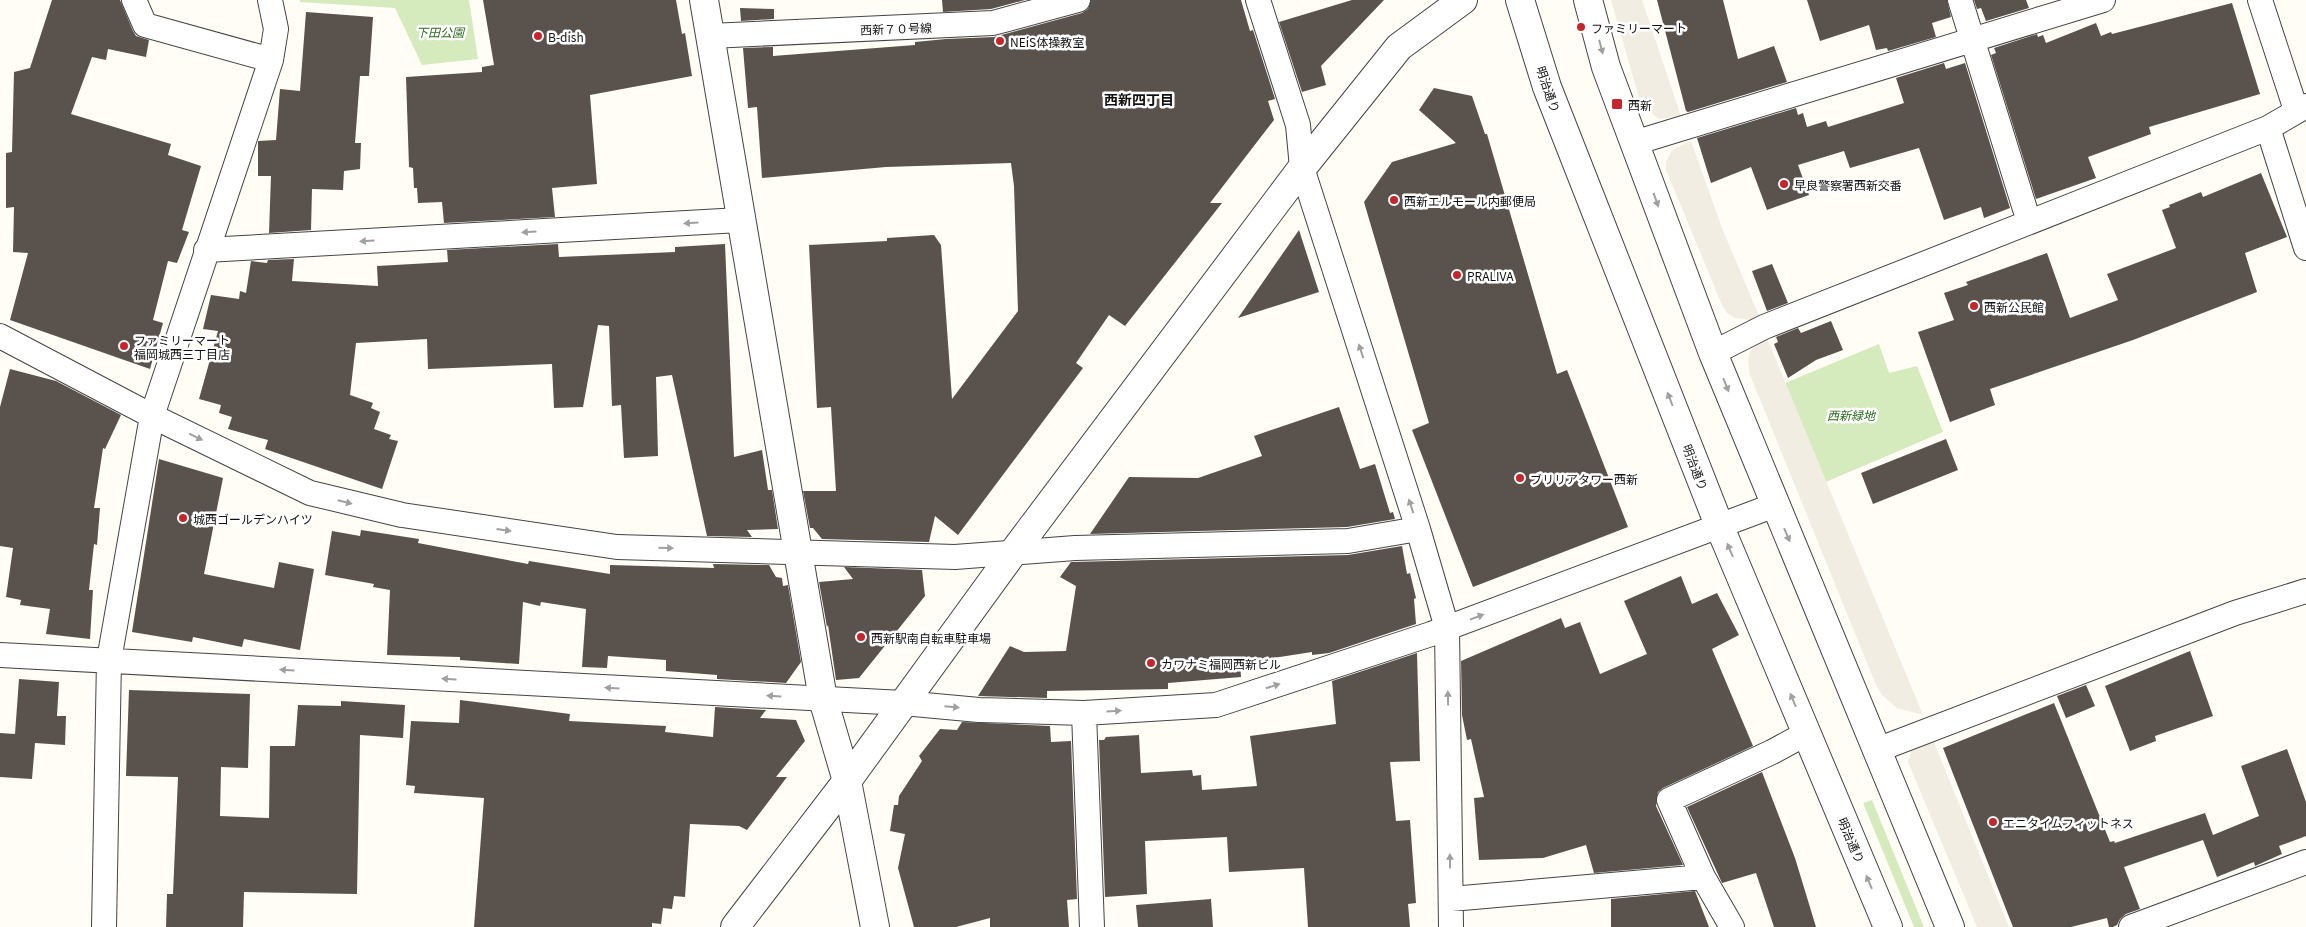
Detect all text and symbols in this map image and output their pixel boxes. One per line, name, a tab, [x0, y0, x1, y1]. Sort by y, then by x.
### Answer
street label: 西新７０号線	[860, 18, 932, 38]
place label: ファミリーマート	[1591, 19, 1687, 36]
marker: ファミリーマート	[1575, 21, 1587, 33]
park label: 下田公園	[416, 23, 466, 40]
place label: B-dish	[548, 28, 584, 45]
marker: B-dish	[532, 30, 544, 42]
place label: NEiS体操教室	[1010, 33, 1084, 50]
marker: NEiS体操教室	[994, 35, 1006, 47]
one-way arrow	[1597, 40, 1605, 55]
street label: 明治通り	[1533, 64, 1565, 114]
district label: 西新四丁目	[1104, 89, 1174, 109]
place label: 西新	[1628, 96, 1652, 113]
marker: 西新	[1610, 97, 1624, 111]
place label: 早良警察署西新交番	[1794, 176, 1902, 193]
marker: 早良警察署西新交番	[1778, 178, 1790, 190]
place label: 西新エルモール内郵便局	[1404, 192, 1536, 209]
one-way arrow	[1652, 193, 1660, 207]
marker: 西新エルモール内郵便局	[1388, 194, 1400, 206]
one-way arrow	[683, 219, 699, 227]
one-way arrow	[521, 229, 537, 237]
one-way arrow	[359, 238, 375, 246]
place label: PRALIVA	[1467, 267, 1514, 284]
marker: PRALIVA	[1451, 269, 1463, 281]
place label: 西新公民館	[1984, 298, 2044, 315]
marker: 西新公民館	[1968, 300, 1980, 312]
place label: ファミリーマート 福岡城西三丁目店	[134, 331, 230, 362]
marker: ファミリーマート 福岡城西三丁目店	[118, 340, 130, 352]
one-way arrow	[1357, 344, 1364, 359]
one-way arrow	[1722, 377, 1730, 392]
one-way arrow	[1665, 392, 1673, 406]
park label: 西新緑地	[1827, 406, 1877, 423]
one-way arrow	[189, 433, 203, 441]
street label: 明治通り	[1679, 442, 1713, 492]
place label: ブリリアタワー西新	[1530, 470, 1638, 487]
marker: ブリリアタワー西新	[1514, 472, 1526, 484]
one-way arrow	[337, 498, 352, 506]
one-way arrow	[1407, 498, 1415, 513]
place label: 城西ゴールデンハイツ	[193, 510, 313, 527]
marker: 城西ゴールデンハイツ	[177, 512, 189, 524]
one-way arrow	[497, 527, 513, 535]
one-way arrow	[1784, 528, 1792, 542]
one-way arrow	[1725, 543, 1733, 557]
one-way arrow	[658, 544, 674, 552]
one-way arrow	[1469, 613, 1484, 620]
place label: 西新駅南自転車駐車場	[871, 629, 991, 646]
marker: 西新駅南自転車駐車場	[855, 631, 867, 643]
place label: カワナミ福岡西新ビル	[1161, 655, 1281, 672]
marker: カワナミ福岡西新ビル	[1145, 657, 1157, 669]
one-way arrow	[279, 666, 295, 674]
one-way arrow	[441, 674, 457, 682]
one-way arrow	[1266, 682, 1281, 690]
one-way arrow	[603, 683, 619, 691]
one-way arrow	[1443, 690, 1451, 706]
one-way arrow	[766, 692, 782, 700]
one-way arrow	[1789, 692, 1797, 707]
one-way arrow	[944, 704, 960, 712]
one-way arrow	[1106, 707, 1122, 715]
place label: エニタイムフィットネス	[2003, 814, 2134, 831]
street label: 明治通り	[1835, 815, 1869, 865]
marker: エニタイムフィットネス	[1987, 816, 1999, 828]
one-way arrow	[1446, 853, 1454, 869]
one-way arrow	[1865, 875, 1873, 889]

